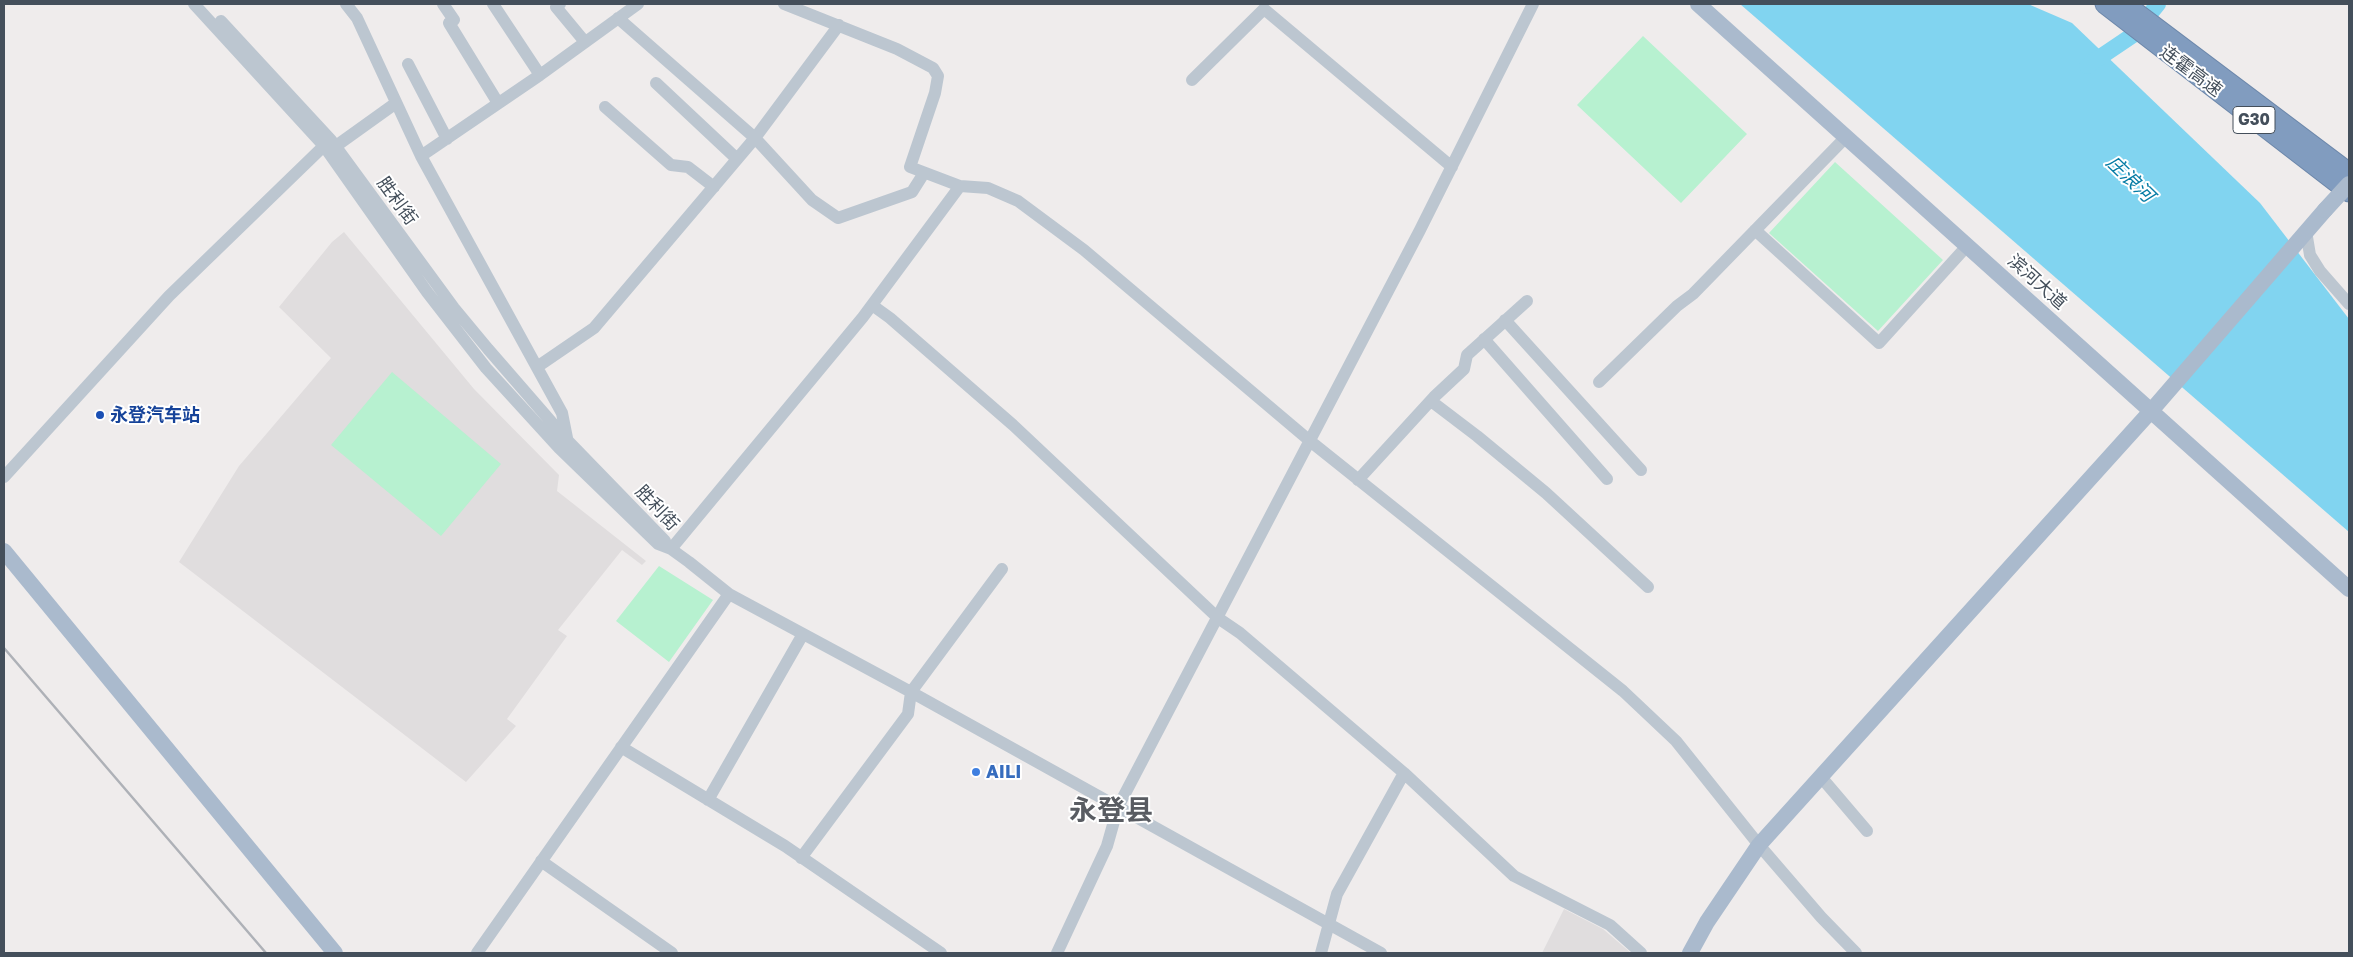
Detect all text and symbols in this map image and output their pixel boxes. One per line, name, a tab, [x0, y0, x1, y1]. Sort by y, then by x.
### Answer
street label: 连霍高速	[2156, 41, 2226, 101]
road number: G30	[2233, 106, 2275, 134]
water label: 庄浪河	[2102, 151, 2158, 207]
street label: 胜利街	[372, 173, 422, 229]
street label: 滨河大道	[2003, 250, 2071, 314]
place label: 永登汽车站	[110, 404, 200, 426]
marker: 永登汽车站	[94, 409, 106, 421]
street label: 胜利街	[631, 481, 683, 535]
place label: AILI	[986, 761, 1021, 783]
marker: AILI	[970, 766, 982, 778]
district label: 永登县	[1069, 794, 1153, 828]

